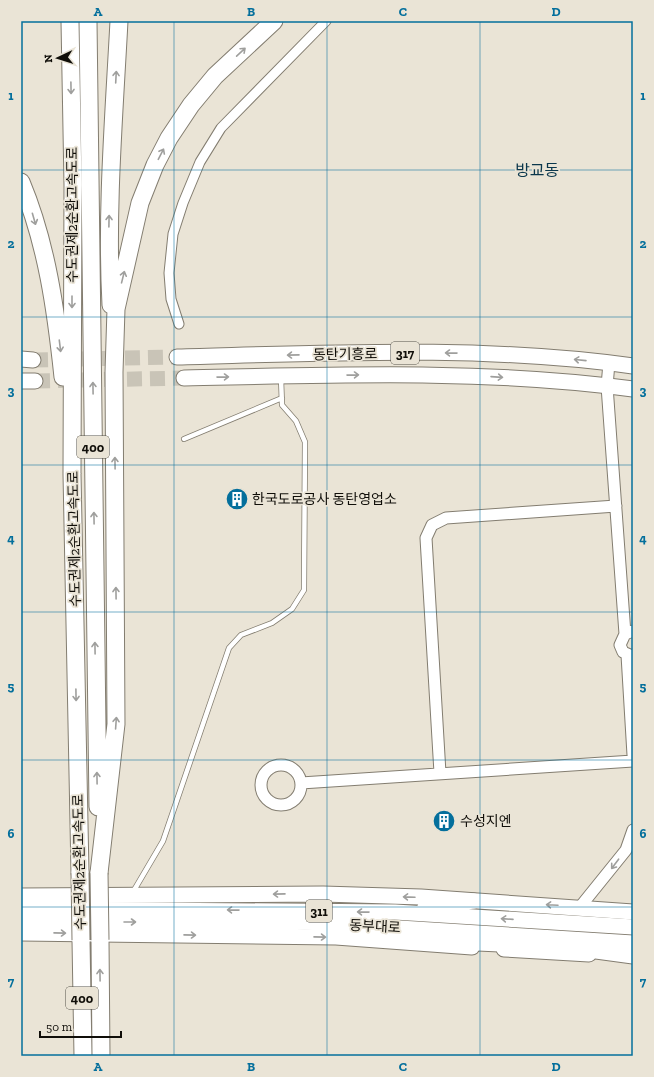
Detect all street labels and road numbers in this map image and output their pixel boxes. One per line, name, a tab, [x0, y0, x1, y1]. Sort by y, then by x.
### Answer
street label: 수도권제2순환고속도로	[64, 147, 81, 283]
road number: 317	[391, 342, 419, 364]
street label: 동탄기흥로	[313, 345, 377, 364]
road number: 400	[77, 436, 109, 458]
street label: 수도권제2순환고속도로	[65, 471, 84, 607]
street label: 수도권제2순환고속도로	[70, 794, 89, 930]
road number: 311	[306, 900, 332, 922]
street label: 동부대로	[349, 917, 401, 936]
road number: 400	[66, 987, 98, 1009]

